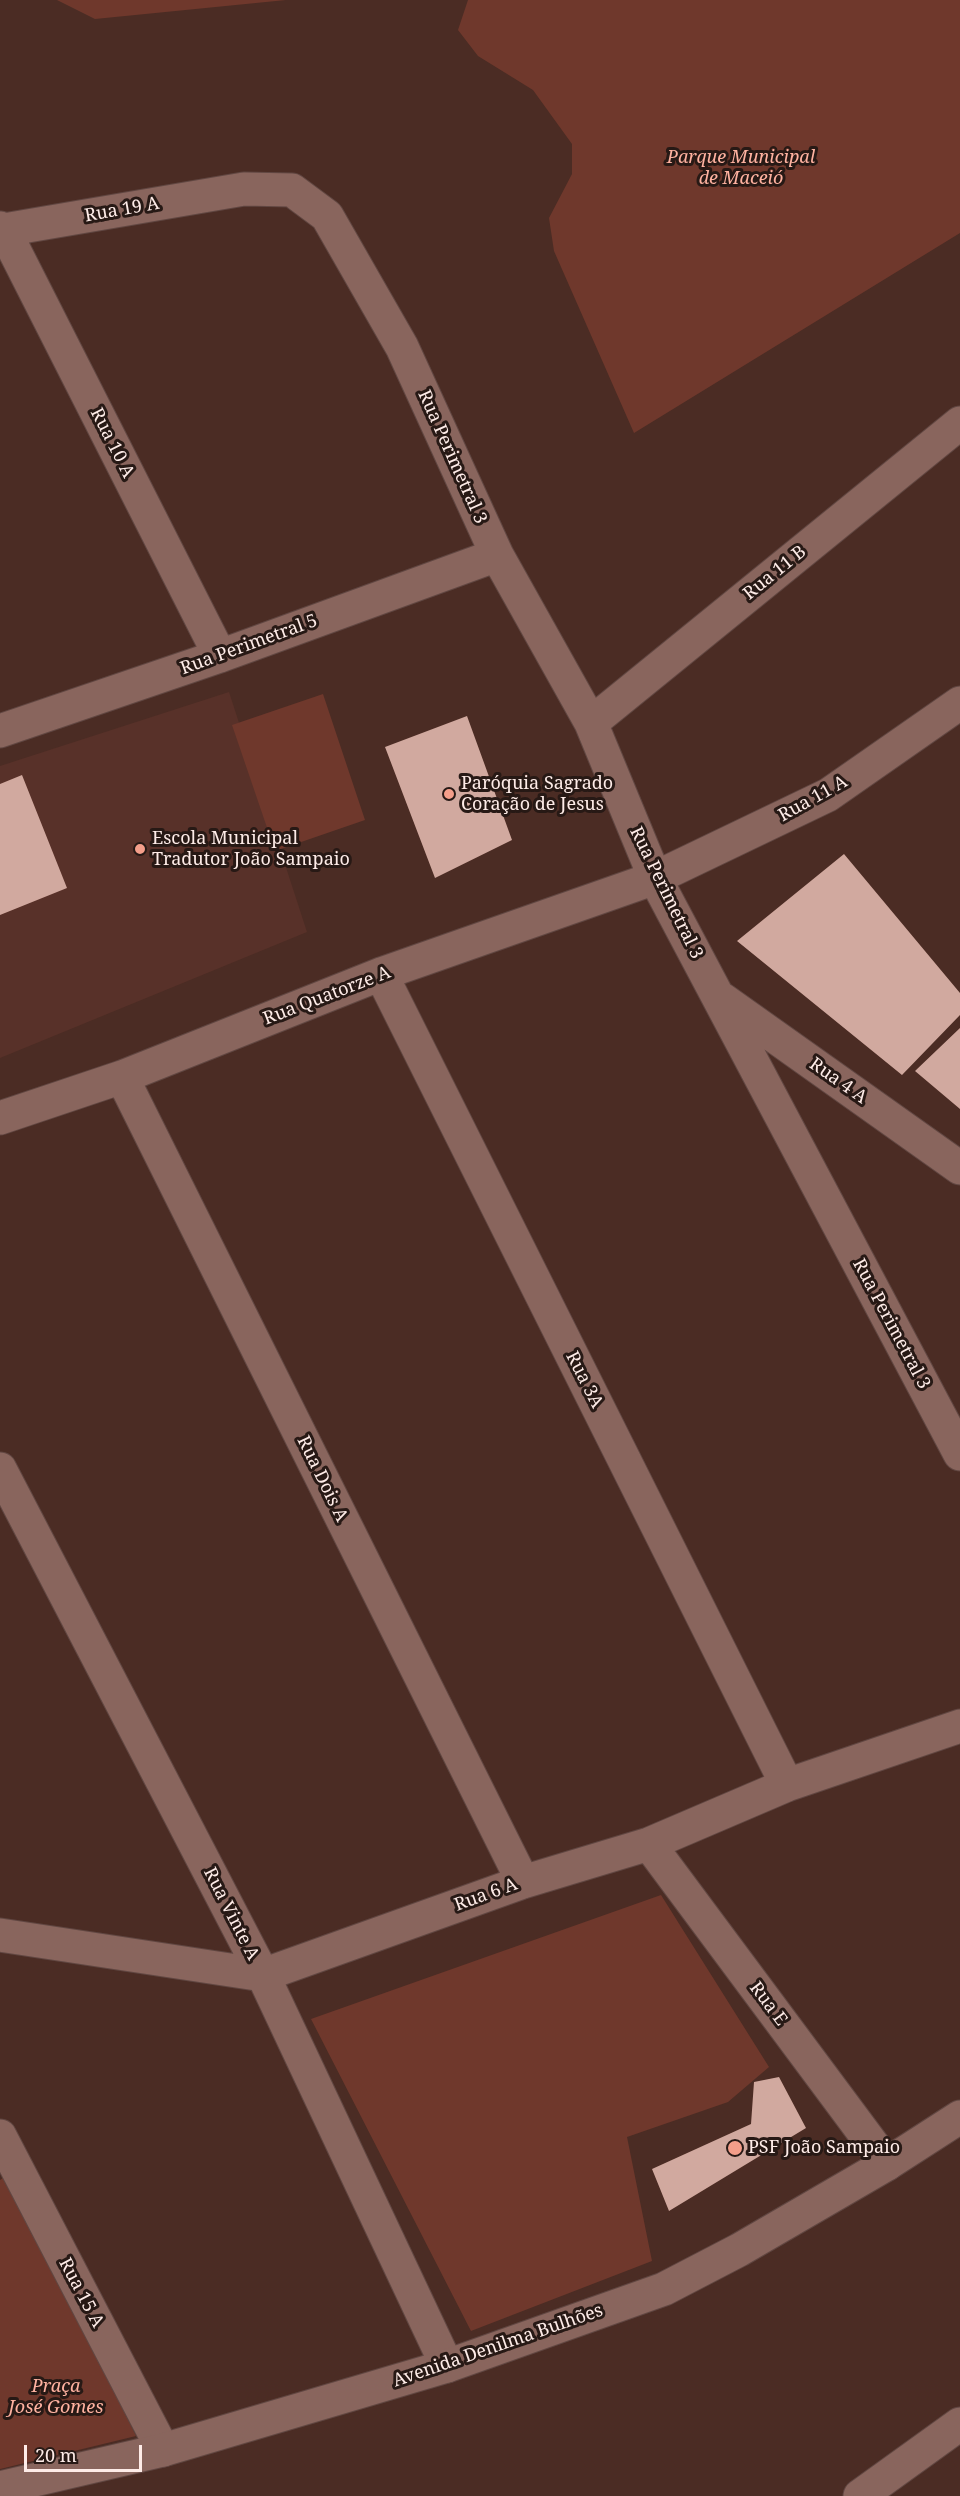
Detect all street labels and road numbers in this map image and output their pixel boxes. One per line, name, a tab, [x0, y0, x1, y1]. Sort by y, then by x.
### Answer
street label: Rua 19 A	[83, 193, 161, 227]
street label: Rua Perimetral 3	[413, 387, 491, 527]
street label: Rua 10 A	[85, 404, 139, 482]
street label: Rua 11 B	[739, 541, 811, 605]
street label: Rua Perimetral 5	[177, 610, 321, 680]
street label: Rua 11 A	[775, 771, 851, 827]
street label: Rua Perimetral 3	[625, 823, 707, 963]
street label: Rua Quatorze A	[260, 962, 394, 1030]
street label: Rua 4 A	[805, 1053, 871, 1109]
street label: Rua Perimetral 3	[848, 1255, 934, 1393]
street label: Rua 3A	[561, 1348, 607, 1412]
street label: Rua Dois A	[292, 1433, 352, 1525]
street label: Rua Vinte A	[198, 1864, 264, 1964]
street label: Rua 6 A	[452, 1874, 520, 1916]
street label: Rua E	[745, 1978, 791, 2030]
street label: Rua 15 A	[54, 2255, 108, 2331]
street label: Avenida Denilma Bulhões	[390, 2300, 606, 2392]

